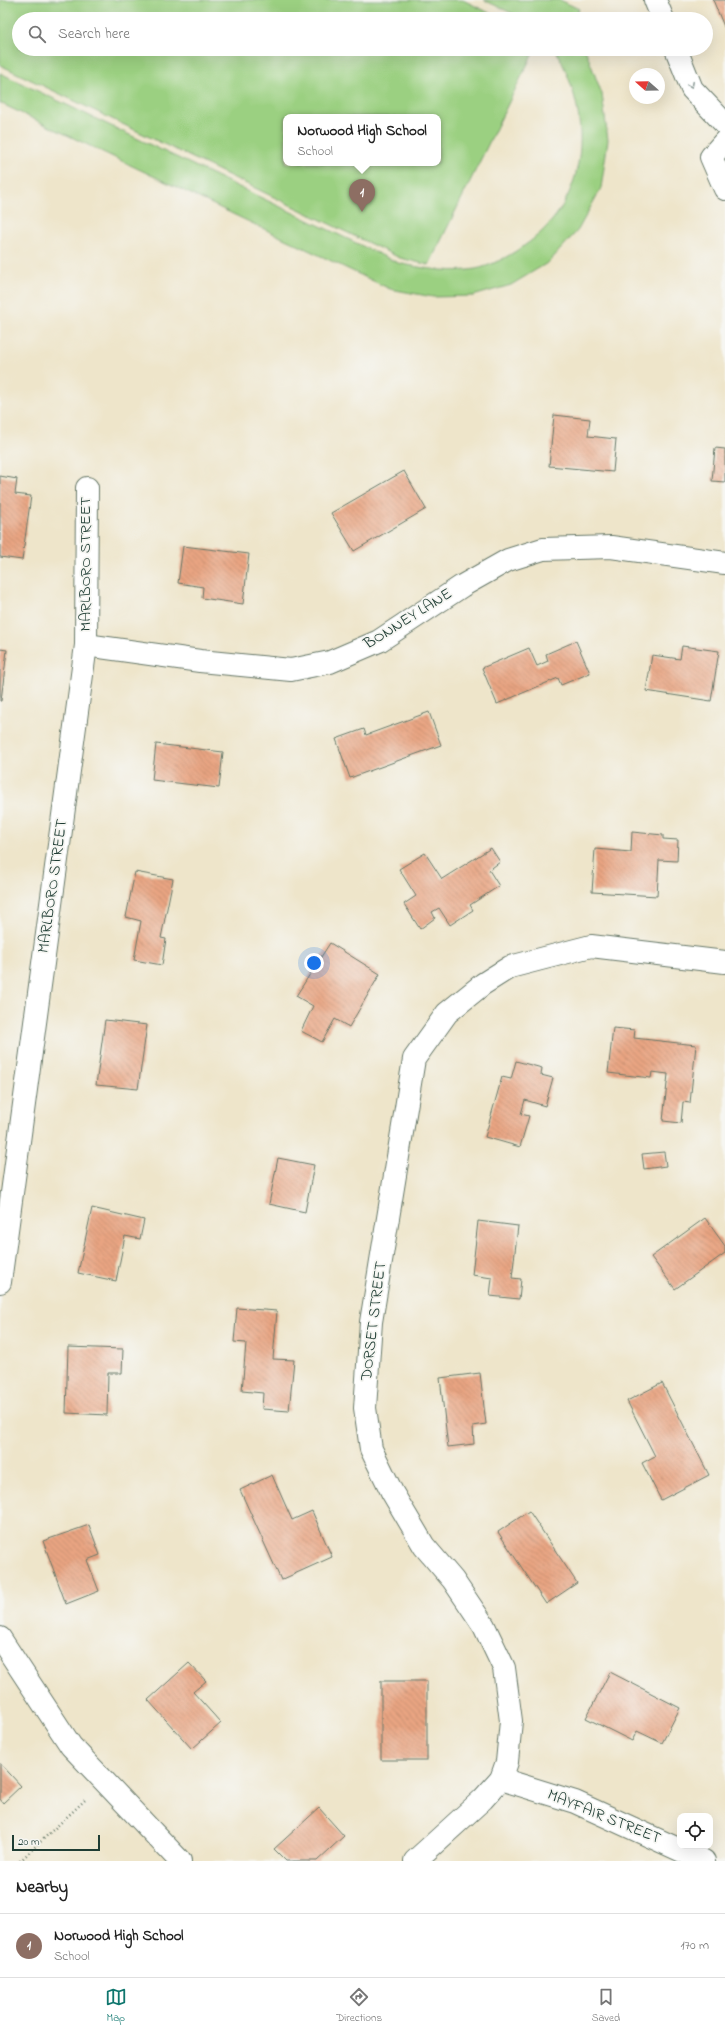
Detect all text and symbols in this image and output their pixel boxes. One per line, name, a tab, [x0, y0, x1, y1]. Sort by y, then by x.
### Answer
search box	[12, 12, 713, 56]
icon: search	[26, 23, 48, 45]
text: Search here	[58, 23, 130, 45]
north arrow	[629, 68, 665, 104]
one-way arrow	[686, 81, 694, 88]
popup	[283, 114, 441, 166]
text: Norwood High School	[297, 120, 427, 142]
text: School	[297, 142, 333, 161]
pin: 1	[349, 179, 375, 212]
street label: MARLBORO STREET	[74, 496, 98, 632]
street label: BONNEY LANE	[358, 582, 457, 656]
street label: MARLBORO STREET	[32, 817, 74, 955]
your location	[304, 953, 324, 973]
street label: DORSET STREET	[355, 1260, 393, 1383]
street label: MAYFAIR STREET	[544, 1783, 664, 1851]
map controls	[677, 1813, 713, 1849]
button: locate	[677, 1813, 713, 1849]
scale bar	[12, 1833, 100, 1852]
text: 20 m	[18, 1834, 40, 1850]
text: Nearby	[16, 1875, 68, 1900]
text: Norwood High School	[54, 1925, 184, 1947]
text: 1	[27, 1936, 31, 1955]
text: 170 m	[681, 1936, 709, 1955]
text: School	[54, 1947, 90, 1966]
tab: Map	[105, 1986, 127, 2026]
tab: Directions	[336, 1986, 382, 2026]
tab: Saved	[592, 1986, 620, 2026]

